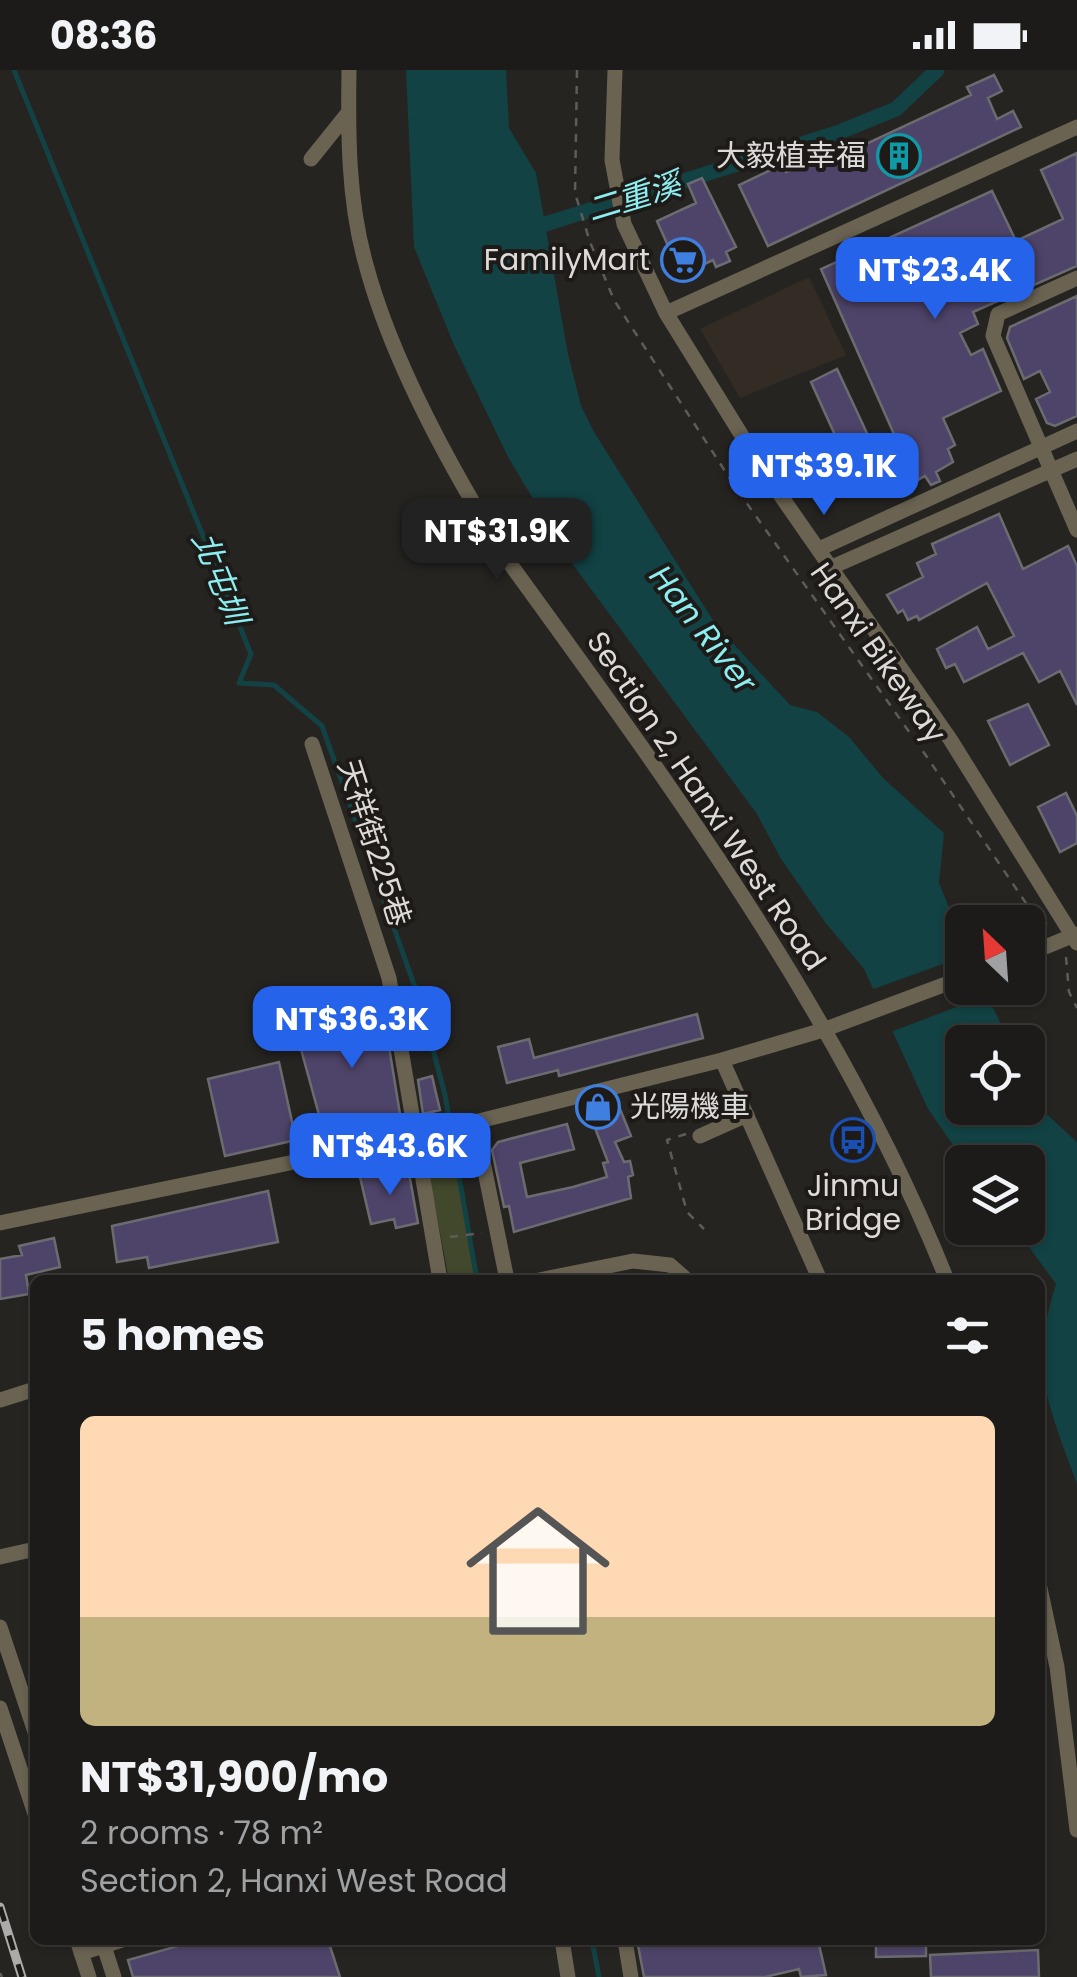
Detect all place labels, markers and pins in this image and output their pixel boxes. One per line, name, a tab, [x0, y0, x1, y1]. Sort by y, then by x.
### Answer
building icon: 大毅植幸福	[876, 133, 922, 179]
place label: 大毅植幸福	[716, 134, 866, 177]
supermarket icon: FamilyMart	[660, 237, 706, 283]
pin: NT$23.4K	[832, 237, 1038, 322]
place label: FamilyMart	[484, 238, 650, 281]
pin: NT$39.1K	[721, 433, 927, 518]
pin: NT$31.9K	[394, 498, 600, 583]
pin: NT$36.3K	[249, 986, 455, 1071]
shop icon: 光陽機車	[575, 1084, 621, 1130]
place label: 光陽機車	[630, 1085, 750, 1128]
pin: NT$43.6K	[287, 1113, 493, 1198]
bus stop icon: Jinmu Bridge	[830, 1117, 876, 1163]
place label: Jinmu Bridge	[805, 1164, 901, 1241]

